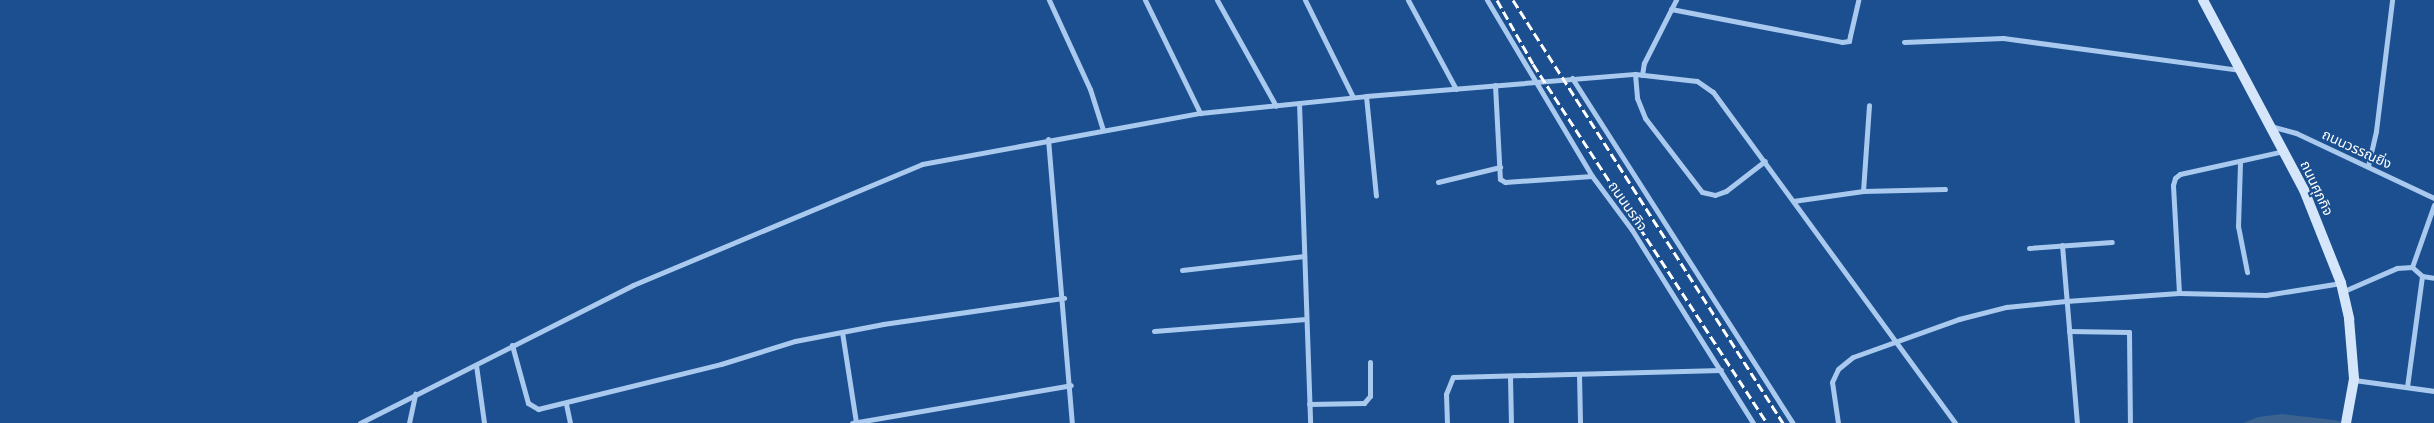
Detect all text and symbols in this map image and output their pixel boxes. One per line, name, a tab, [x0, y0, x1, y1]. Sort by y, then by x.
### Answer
street label: ถนนวรรณยิ่ง	[2320, 126, 2394, 172]
street label: ถนนศุภกิจ	[2297, 158, 2337, 218]
street label: ถนนนรกิจ	[1605, 178, 1651, 234]

